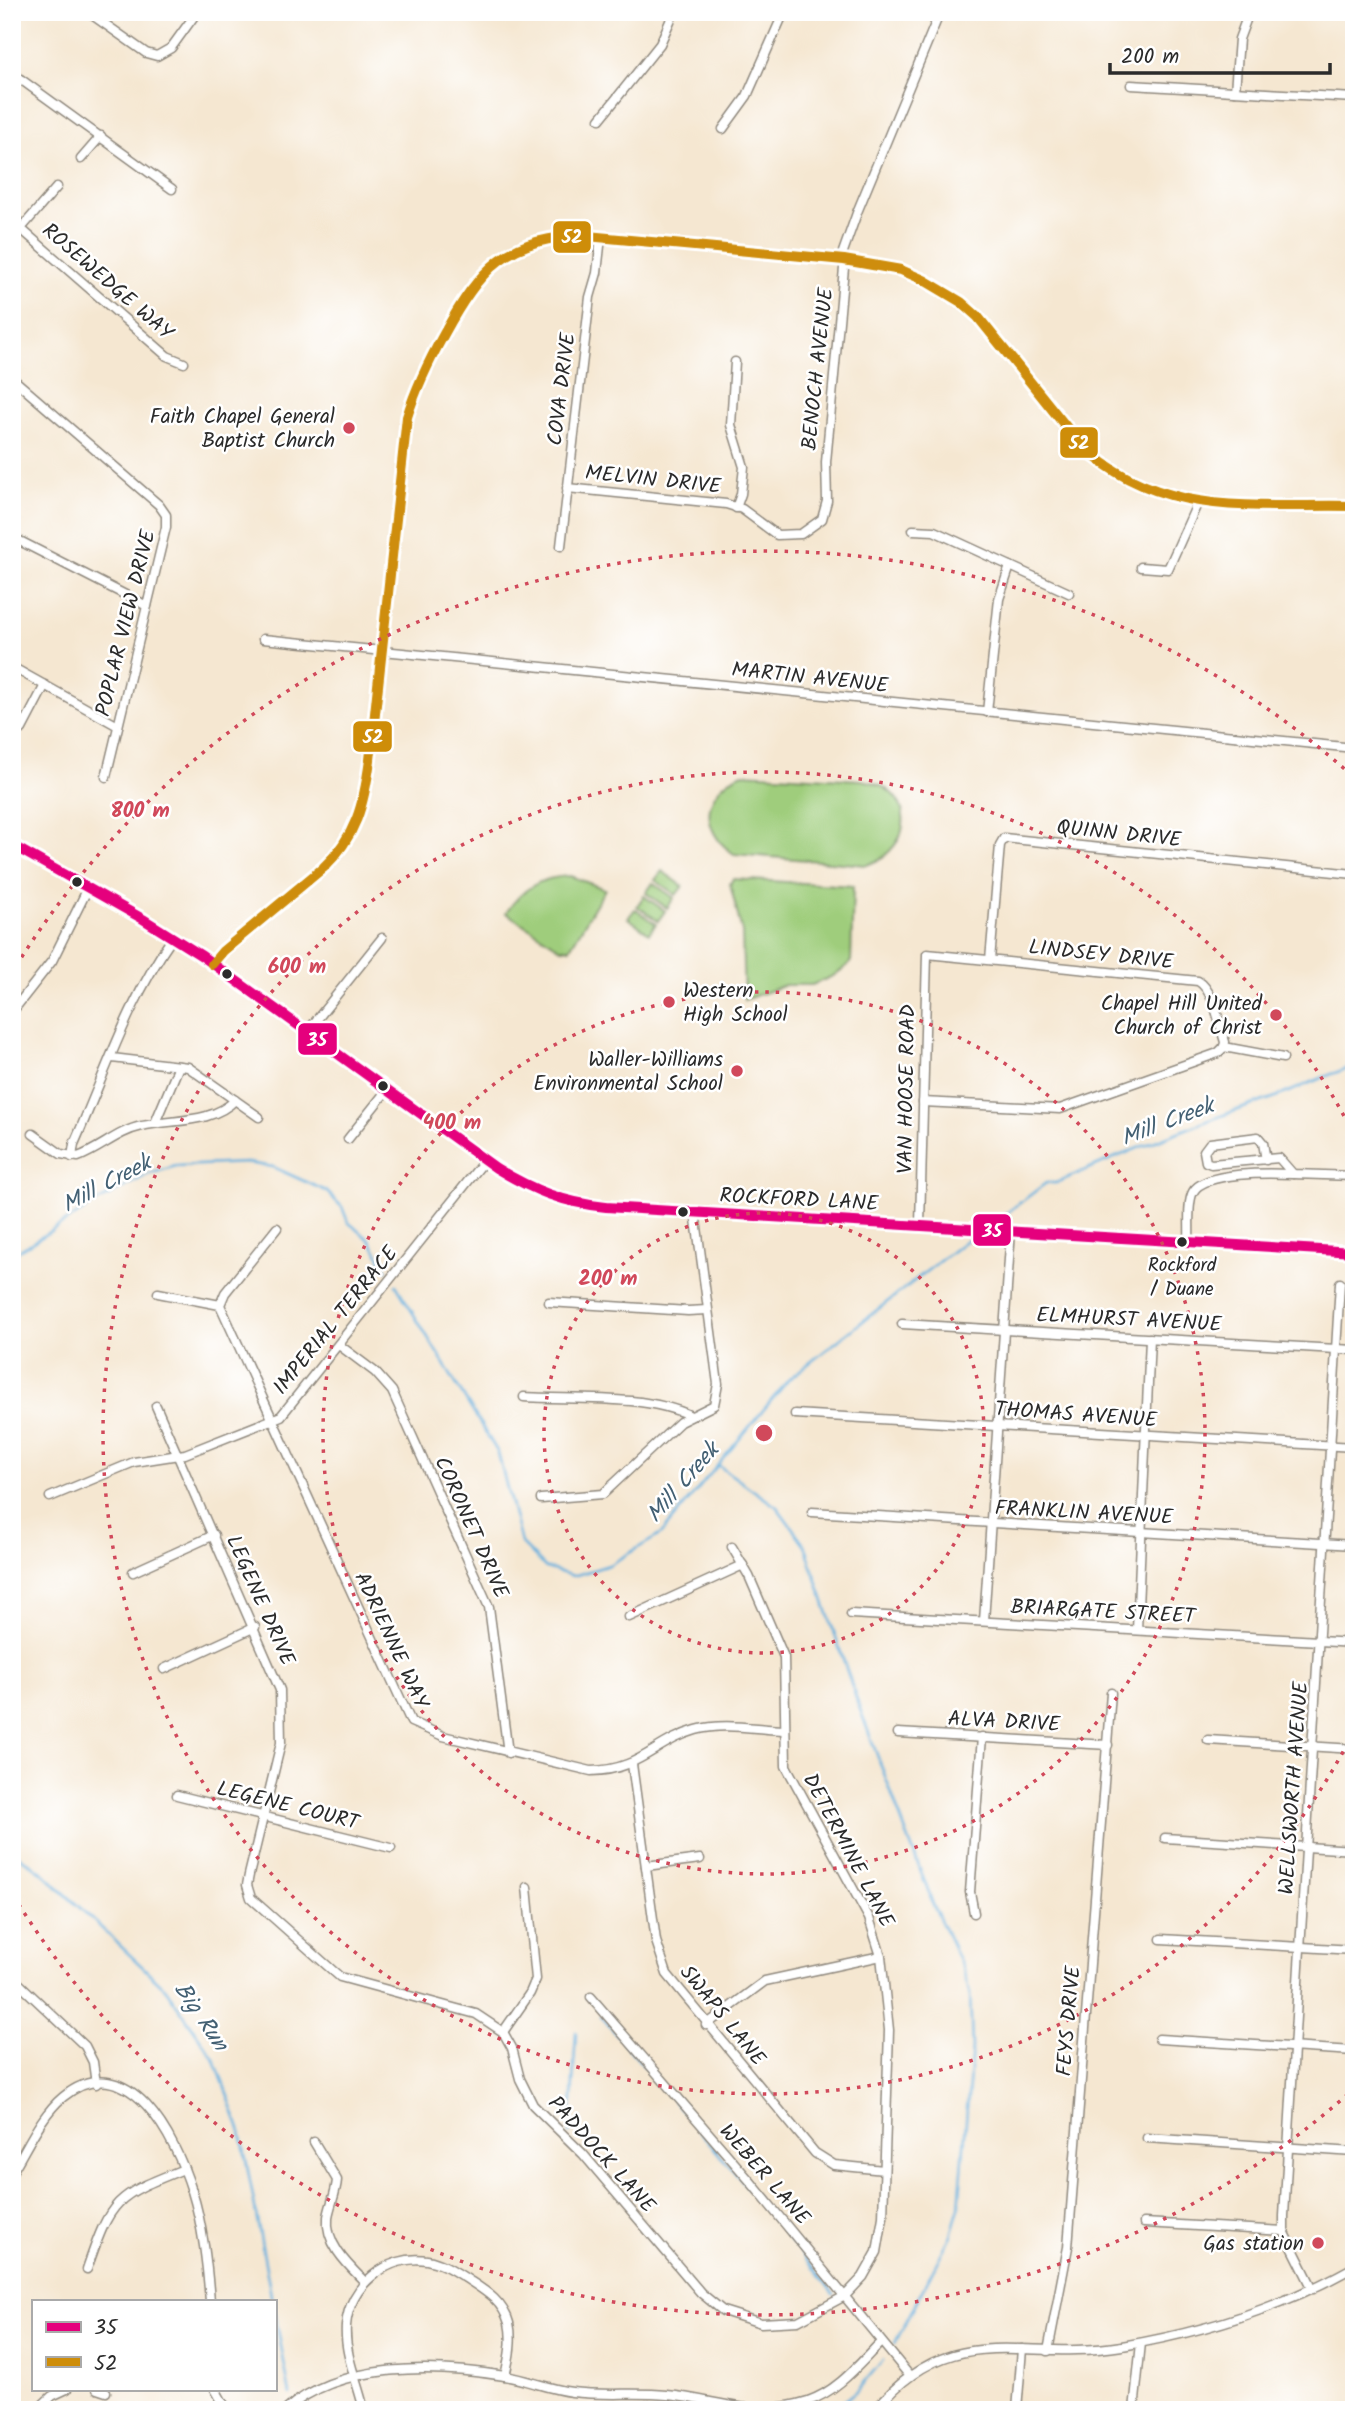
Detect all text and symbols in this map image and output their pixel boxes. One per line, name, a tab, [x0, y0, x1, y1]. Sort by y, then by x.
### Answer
scale bar	[1110, 32, 1331, 76]
text: 200 m	[1121, 41, 1179, 74]
street label: ROSEWEDGE WAY	[34, 215, 181, 350]
line badge: 52	[552, 220, 592, 254]
text: 52	[561, 223, 582, 253]
street label: BENOCH AVENUE	[794, 286, 844, 452]
street label: COVA DRIVE	[539, 330, 586, 448]
place label: Faith Chapel General Baptist Church	[150, 401, 335, 458]
marker: Faith Chapel General Baptist Church	[341, 420, 357, 436]
line badge: 52	[1059, 426, 1099, 459]
text: 52	[1068, 429, 1089, 459]
street label: MELVIN DRIVE	[583, 457, 723, 504]
street label: POPLAR VIEW DRIVE	[87, 526, 166, 720]
street label: MARTIN AVENUE	[730, 654, 890, 703]
line badge: 52	[352, 720, 393, 753]
text: 52	[362, 723, 383, 753]
text: 800 m	[110, 795, 170, 828]
street label: QUINN DRIVE	[1055, 812, 1184, 858]
unlabelled marker	[70, 875, 84, 889]
street label: LINDSEY DRIVE	[1027, 931, 1176, 980]
text: 600 m	[268, 951, 326, 984]
unlabelled marker	[220, 967, 234, 981]
place label: Western High School	[683, 975, 788, 1032]
place label: Chapel Hill United Church of Christ	[1101, 988, 1263, 1045]
marker: Western High School	[661, 994, 677, 1010]
street label: VAN HOOSE ROAD	[890, 1004, 925, 1174]
marker: Chapel Hill United Church of Christ	[1268, 1007, 1284, 1023]
line badge: 35	[297, 1022, 338, 1056]
text: 35	[306, 1026, 328, 1056]
place label: Waller-Williams Environmental School	[533, 1044, 723, 1101]
marker: Waller-Williams Environmental School	[729, 1063, 745, 1079]
unlabelled marker	[376, 1079, 390, 1093]
water label: Mill Creek	[1116, 1088, 1222, 1157]
text: 400 m	[423, 1107, 481, 1140]
water label: Mill Creek	[56, 1145, 161, 1223]
street label: ROCKFORD LANE	[719, 1180, 880, 1221]
unlabelled marker	[676, 1205, 690, 1219]
line badge: 35	[972, 1213, 1012, 1247]
text: 35	[981, 1217, 1003, 1247]
marker: Rockford / Duane	[1175, 1235, 1189, 1249]
street label: IMPERIAL TERRACE	[265, 1239, 407, 1403]
place label: Rockford / Duane	[1148, 1251, 1217, 1305]
text: 200 m	[578, 1263, 638, 1296]
street label: ELMHURST AVENUE	[1036, 1299, 1223, 1342]
street label: THOMAS AVENUE	[994, 1393, 1159, 1438]
centre of rings	[752, 1421, 776, 1445]
water label: Mill Creek	[638, 1432, 731, 1532]
street label: CORONET DRIVE	[425, 1451, 517, 1605]
street label: FRANKLIN AVENUE	[994, 1492, 1175, 1535]
street label: LEGENE DRIVE	[216, 1530, 303, 1672]
street label: ADRIENNE WAY	[344, 1567, 437, 1715]
street label: BRIARGATE STREET	[1010, 1591, 1198, 1634]
street label: WELLSWORTH AVENUE	[1271, 1680, 1318, 1896]
street label: ALVA DRIVE	[947, 1703, 1062, 1742]
street label: DETERMINE LANE	[793, 1768, 903, 1934]
street label: LEGENE COURT	[213, 1773, 364, 1840]
street label: SWAPS LANE	[671, 1958, 774, 2074]
street label: FEYS DRIVE	[1048, 1964, 1091, 2078]
water label: Big Run	[164, 1975, 238, 2061]
street label: PADDOCK LANE	[539, 2089, 663, 2222]
street label: WEBER LANE	[710, 2117, 818, 2234]
place label: Gas station	[1203, 2228, 1304, 2261]
marker: Gas station	[1310, 2235, 1326, 2251]
legend	[32, 2300, 276, 2390]
text: 35	[94, 2312, 119, 2345]
text: 52	[94, 2348, 117, 2381]

